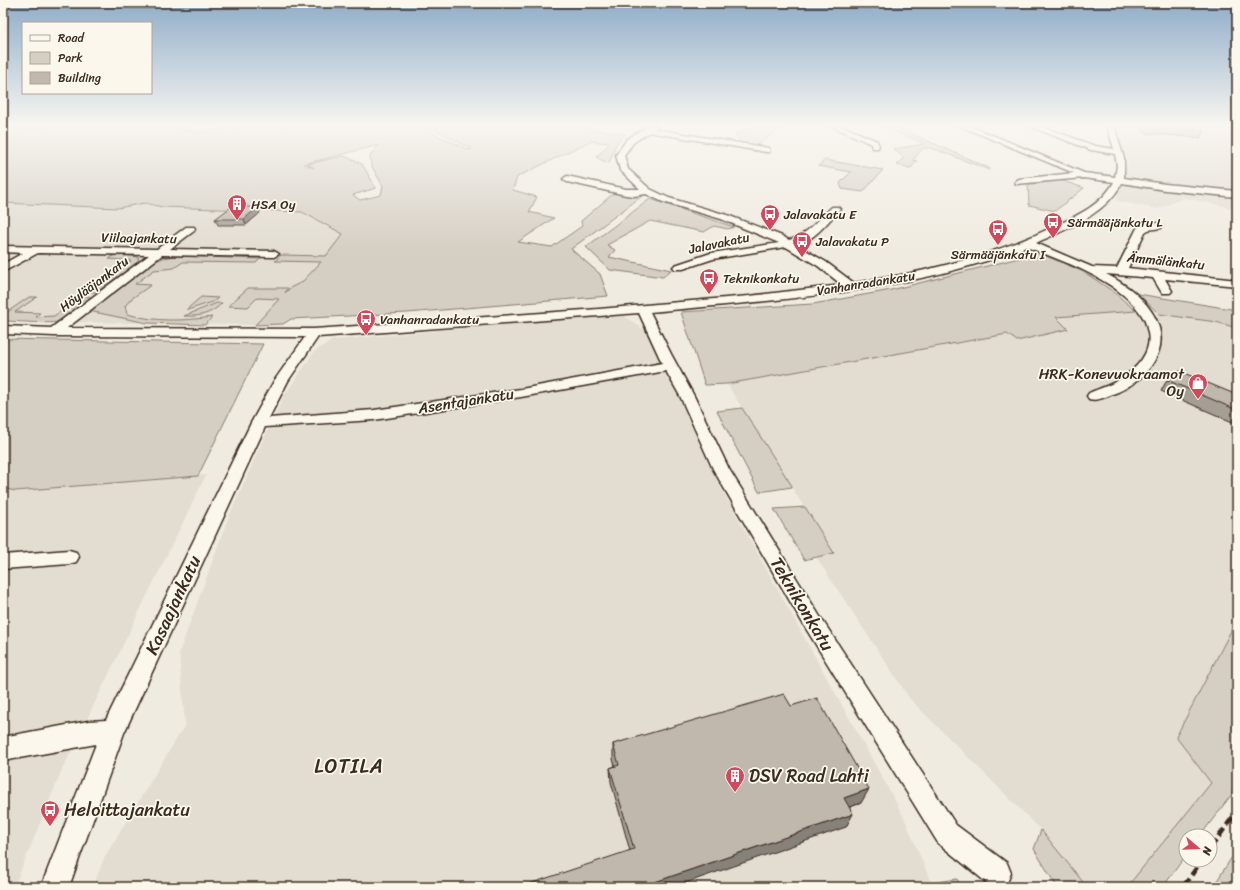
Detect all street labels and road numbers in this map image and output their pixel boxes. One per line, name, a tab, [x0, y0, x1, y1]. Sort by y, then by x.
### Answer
street label: Jalavakatu	[686, 225, 751, 261]
street label: Viilaajankatu	[101, 226, 177, 250]
street label: Ämmälänkatu	[1125, 245, 1206, 277]
street label: Höylääjankatu	[54, 250, 134, 318]
street label: Vanhanradankatu	[815, 264, 917, 302]
street label: Asentajankatu	[415, 381, 516, 422]
street label: Kasaajankatu	[136, 549, 210, 660]
street label: Teknikonkatu	[761, 551, 843, 658]

